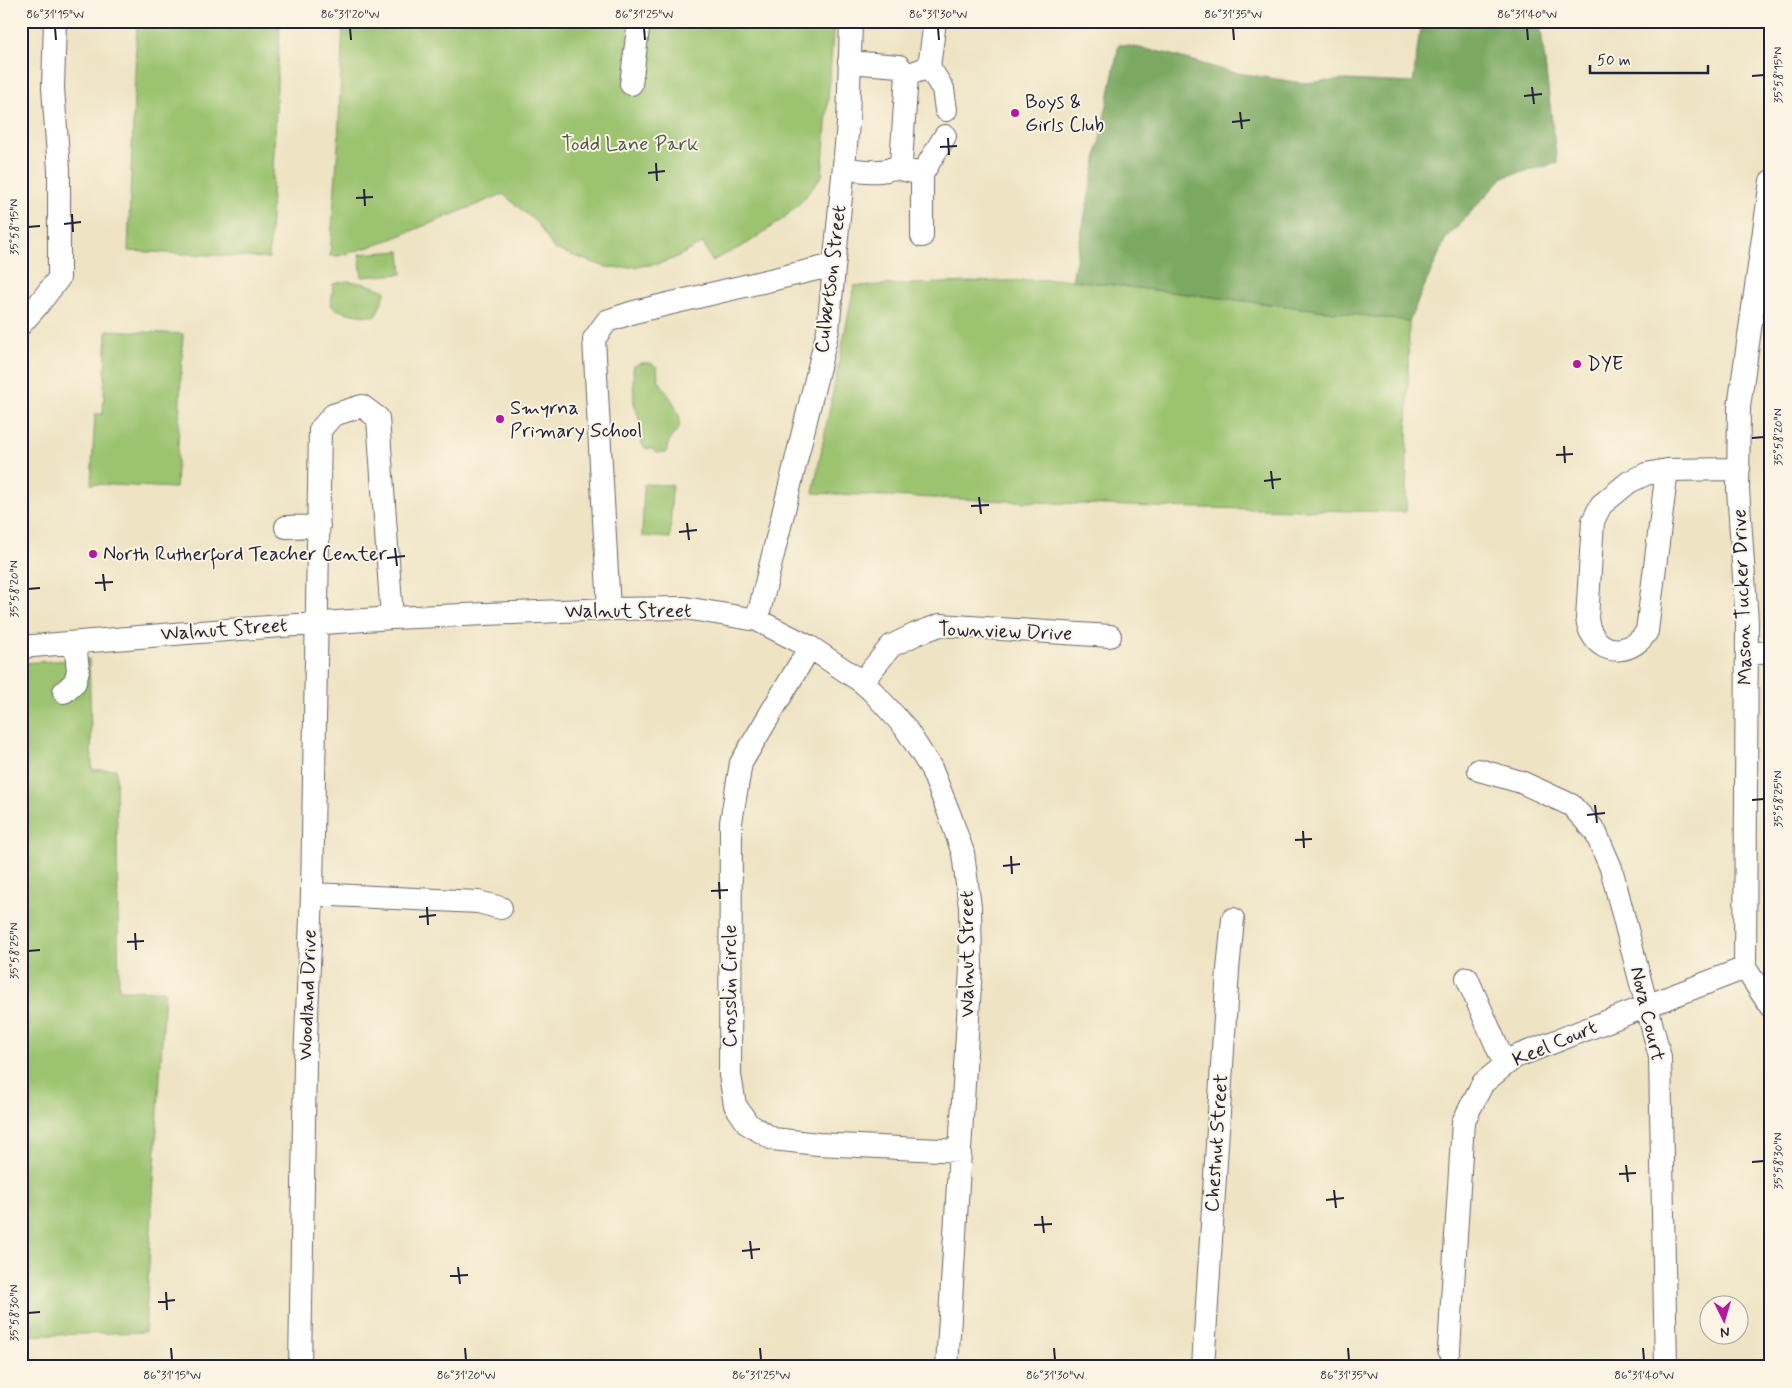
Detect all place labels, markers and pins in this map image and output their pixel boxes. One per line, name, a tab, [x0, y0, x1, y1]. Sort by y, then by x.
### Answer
place label: Boys & Girls Club	[1025, 89, 1104, 139]
marker: Boys & Girls Club	[1009, 107, 1021, 119]
place label: DYE	[1587, 351, 1623, 378]
marker: DYE	[1571, 358, 1583, 370]
place label: Smyrna Primary School	[510, 395, 642, 445]
marker: Smyrna Primary School	[494, 413, 506, 425]
place label: North Rutherford Teacher Center	[103, 541, 387, 570]
marker: North Rutherford Teacher Center	[87, 548, 99, 560]

